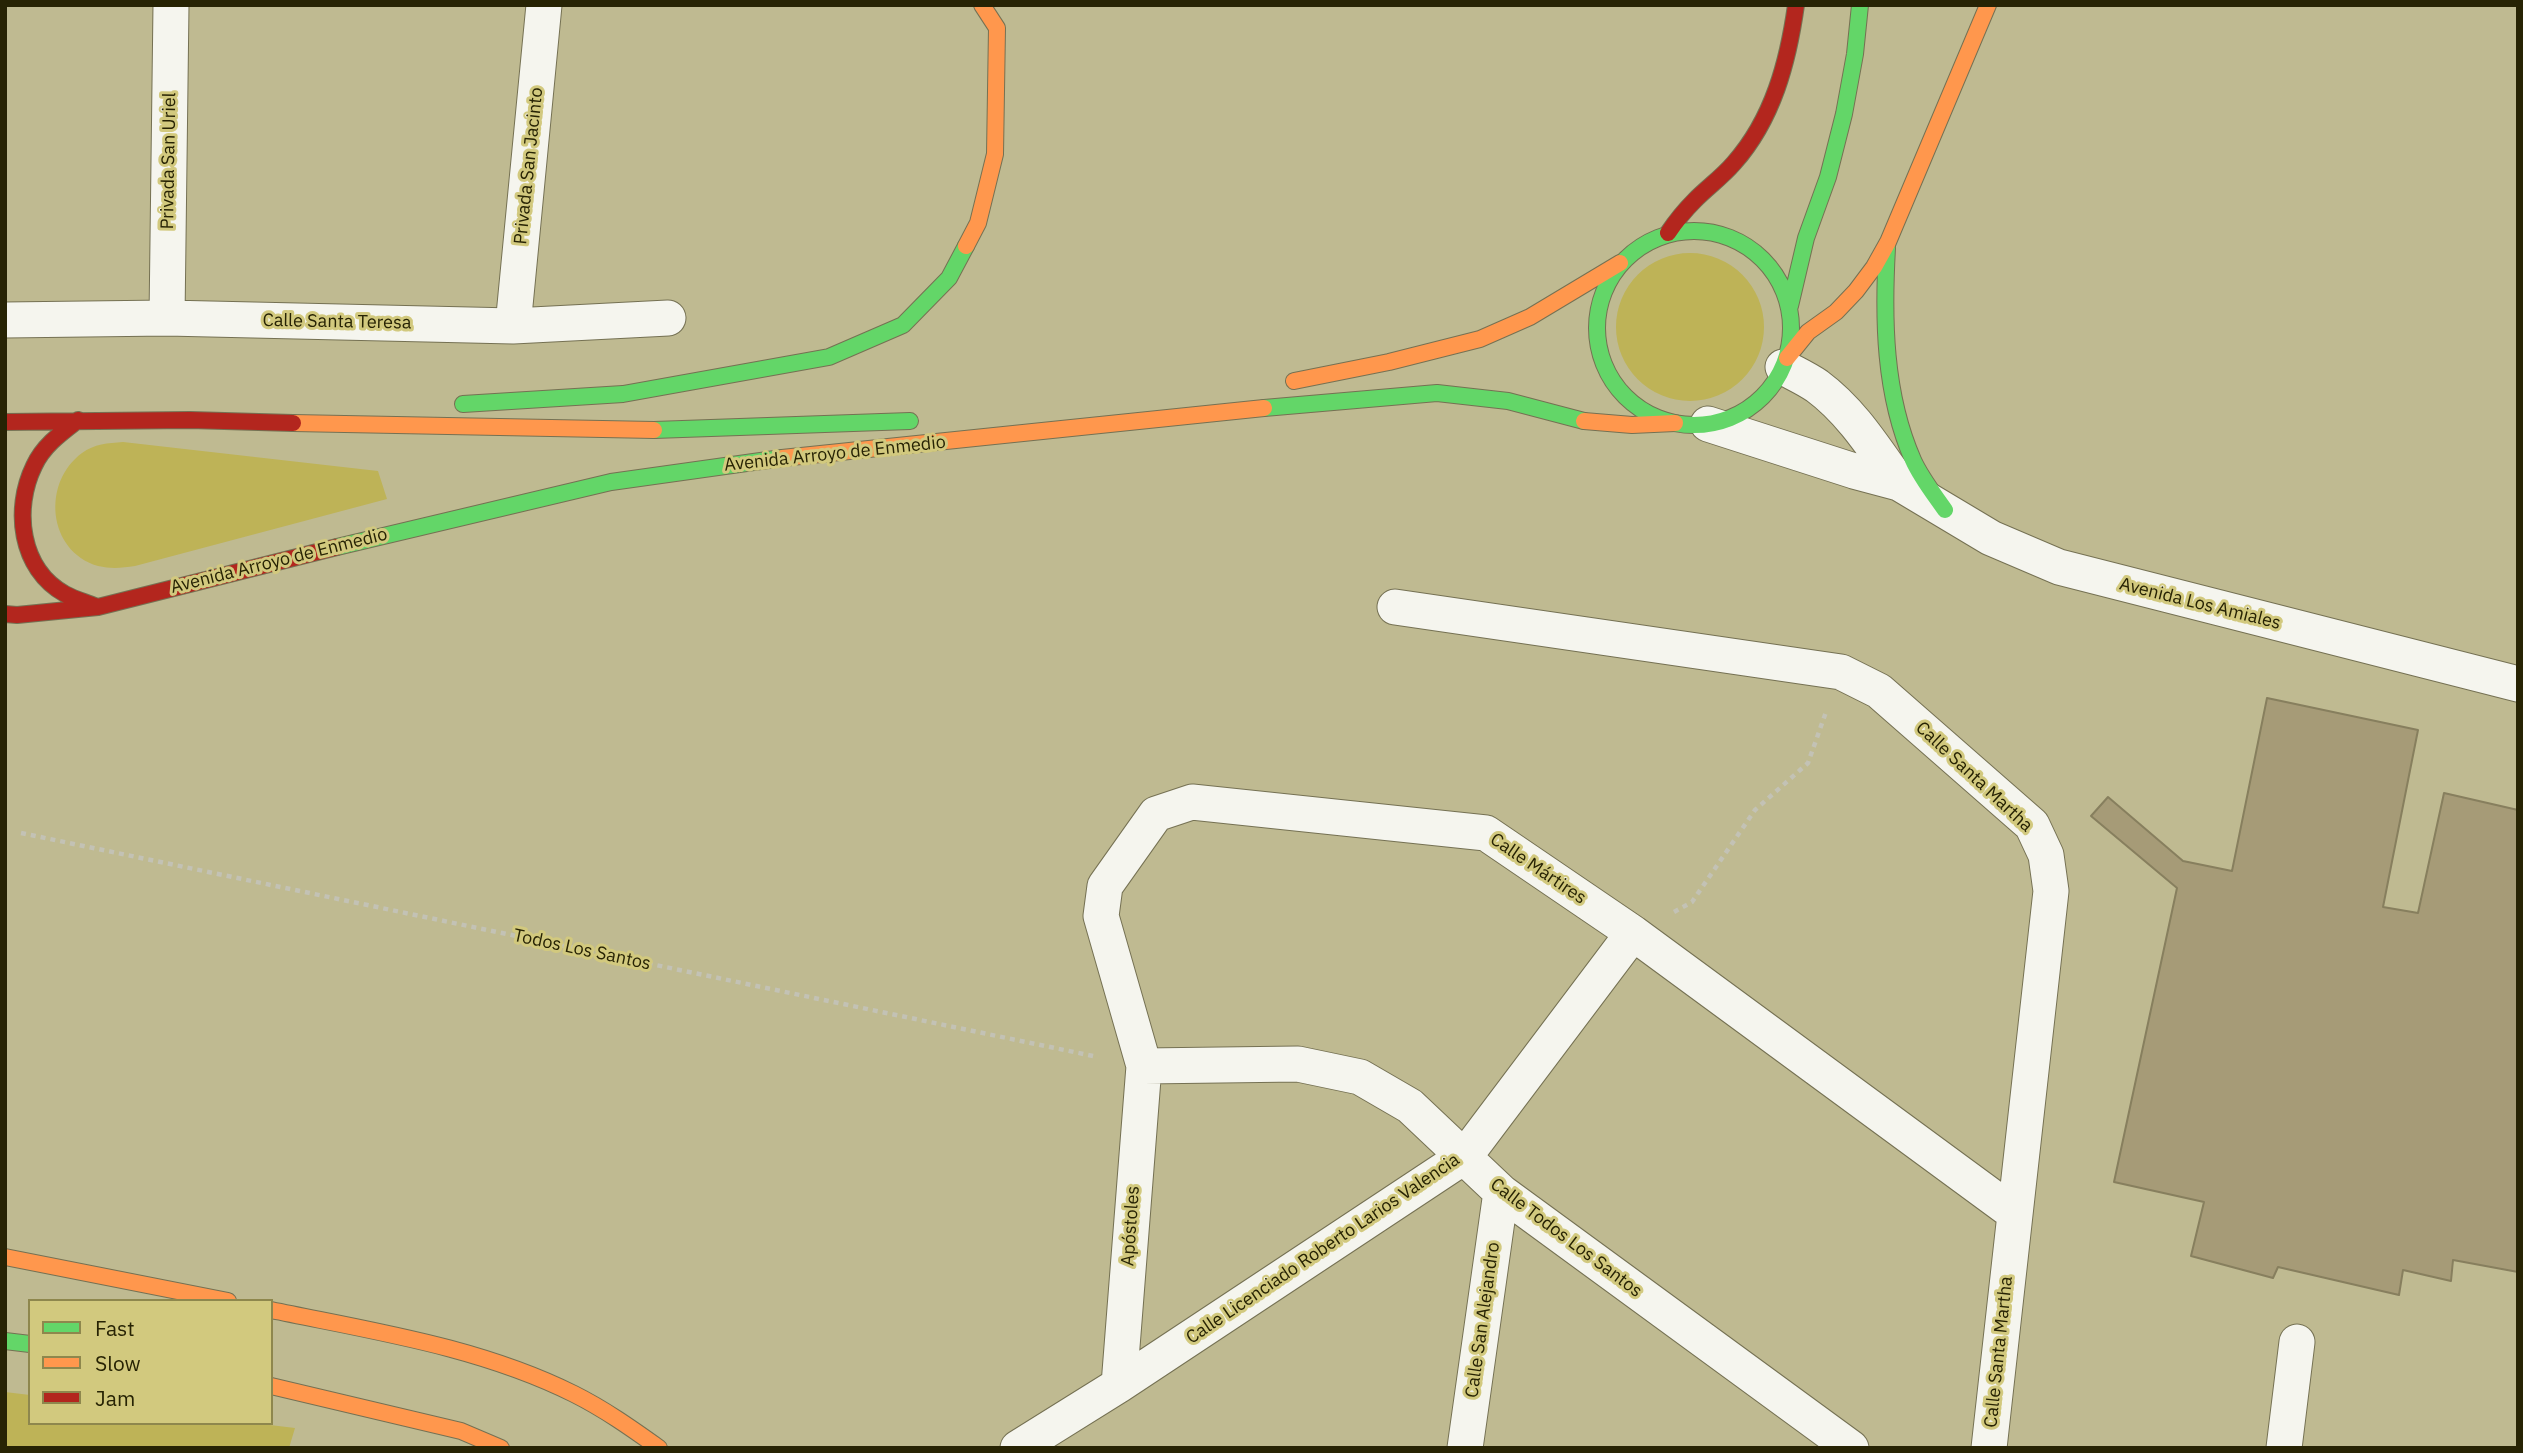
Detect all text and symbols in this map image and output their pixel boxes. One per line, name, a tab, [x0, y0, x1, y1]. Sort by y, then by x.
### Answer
street label: Privada San Jacinto	[510, 86, 548, 246]
street label: Privada San Uriel	[157, 92, 181, 230]
street label: Calle Santa Teresa	[262, 310, 412, 334]
street label: Avenida Arroyo de Enmedio	[723, 432, 947, 476]
street label: Avenida Arroyo de Enmedio	[168, 524, 390, 598]
street label: Avenida Los Amiales	[2117, 573, 2283, 635]
street label: Calle Santa Martha	[1911, 717, 2037, 837]
street label: Calle Mártires	[1486, 829, 1590, 909]
street label: Todos Los Santos	[511, 925, 653, 975]
street label: Calle Licenciado Roberto Larios Valencia	[1182, 1149, 1464, 1349]
street label: Calle Todos Los Santos	[1486, 1174, 1646, 1302]
street label: Apóstoles	[1117, 1185, 1145, 1267]
street label: Calle San Alejandro	[1461, 1241, 1505, 1399]
street label: Calle Santa Martha	[1980, 1275, 2018, 1429]
legend	[28, 1299, 273, 1425]
text: Fast	[95, 1314, 135, 1342]
text: Slow	[95, 1349, 141, 1377]
text: Jam	[95, 1384, 135, 1412]

